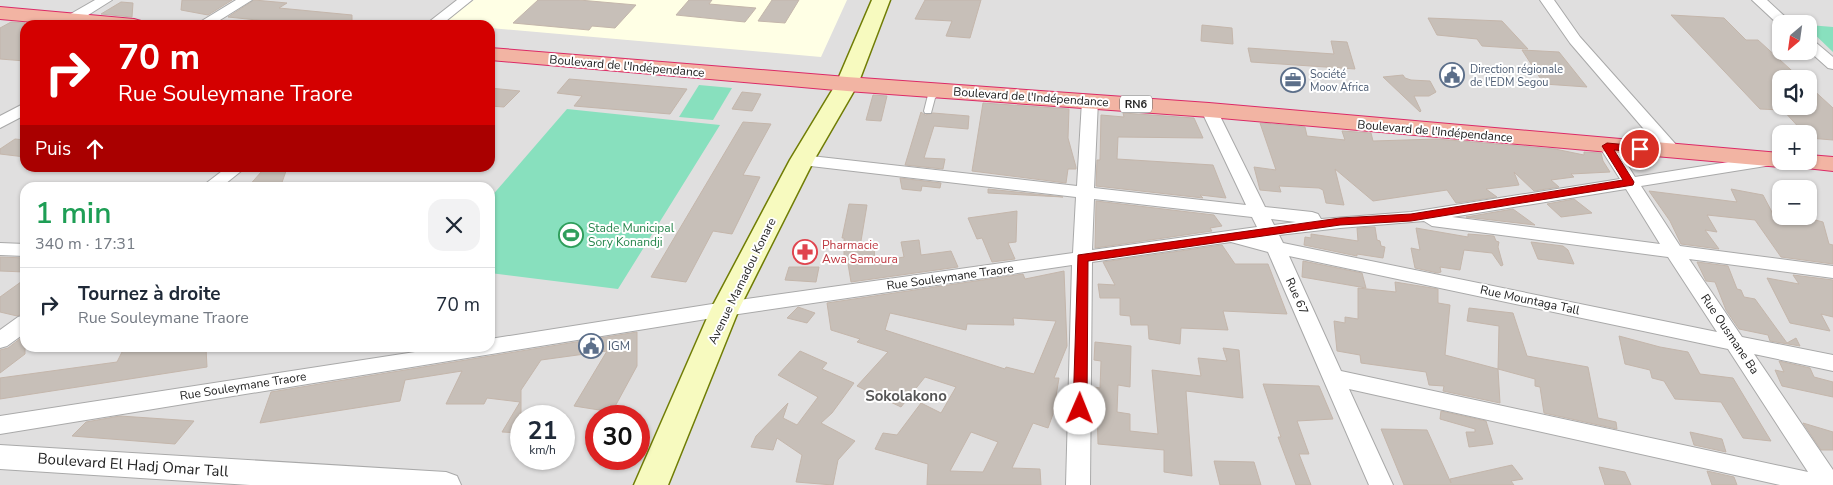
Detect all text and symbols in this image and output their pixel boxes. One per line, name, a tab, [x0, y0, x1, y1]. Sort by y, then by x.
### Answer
north arrow	[1772, 15, 1818, 60]
map controls	[1772, 15, 1817, 225]
text: 70 m	[118, 34, 200, 81]
icon: right	[35, 40, 100, 105]
street label: Boulevard de l'Indépendance	[549, 51, 705, 81]
public building icon: Direction régionale de l'EDM Segou	[1439, 62, 1465, 88]
place label: Direction régionale de l'EDM Segou	[1470, 62, 1563, 90]
office icon: Société Moov Africa	[1280, 67, 1306, 93]
place label: Société Moov Africa	[1310, 67, 1369, 95]
button: sound	[1772, 70, 1817, 115]
text: Rue Souleymane Traore	[118, 79, 353, 109]
street label: Boulevard de l'Indépendance	[953, 84, 1109, 110]
road number: RN6	[1120, 96, 1152, 112]
street label: Boulevard de l'Indépendance	[1357, 116, 1513, 146]
button: +	[1772, 125, 1817, 170]
pin	[1619, 128, 1661, 170]
icon: ahead	[81, 135, 109, 163]
icon: arrive	[1626, 135, 1654, 163]
text: Puis	[35, 136, 71, 162]
button: −	[1772, 180, 1817, 225]
text: 1 min	[35, 193, 111, 234]
button: close	[428, 199, 480, 251]
street label: Avenue Mamadou Konare	[704, 215, 780, 347]
place label: Stade Municipal Sory Konandji	[588, 220, 675, 250]
sports icon: Stade Municipal Sory Konandji	[558, 222, 584, 248]
text: 340 m · 17:31	[35, 233, 136, 255]
place label: Pharmacie Awa Samoura	[822, 237, 898, 267]
pharmacy icon: Pharmacie Awa Samoura	[792, 239, 818, 265]
street label: Rue Souleymane Traore	[885, 260, 1015, 294]
street label: Rue 67	[1282, 275, 1312, 317]
text: Tournez à droite	[78, 281, 221, 307]
street label: Rue Mountaga Tall	[1479, 282, 1582, 318]
icon: right	[35, 291, 63, 319]
street label: Rue Ousmane Ba	[1697, 291, 1763, 377]
text: 70 m	[436, 292, 480, 318]
text: Rue Souleymane Traore	[78, 307, 249, 329]
public building icon: IGM	[578, 333, 604, 359]
place label: IGM	[608, 338, 630, 354]
street label: Rue Souleymane Traore	[178, 368, 308, 404]
position arrow	[1053, 382, 1105, 434]
district label: Sokolakono	[865, 386, 947, 406]
speed limit sign: 30	[585, 405, 650, 470]
text: 21	[527, 414, 558, 448]
text: km/h	[529, 442, 556, 458]
street label: Boulevard El Hadj Omar Tall	[37, 448, 230, 482]

